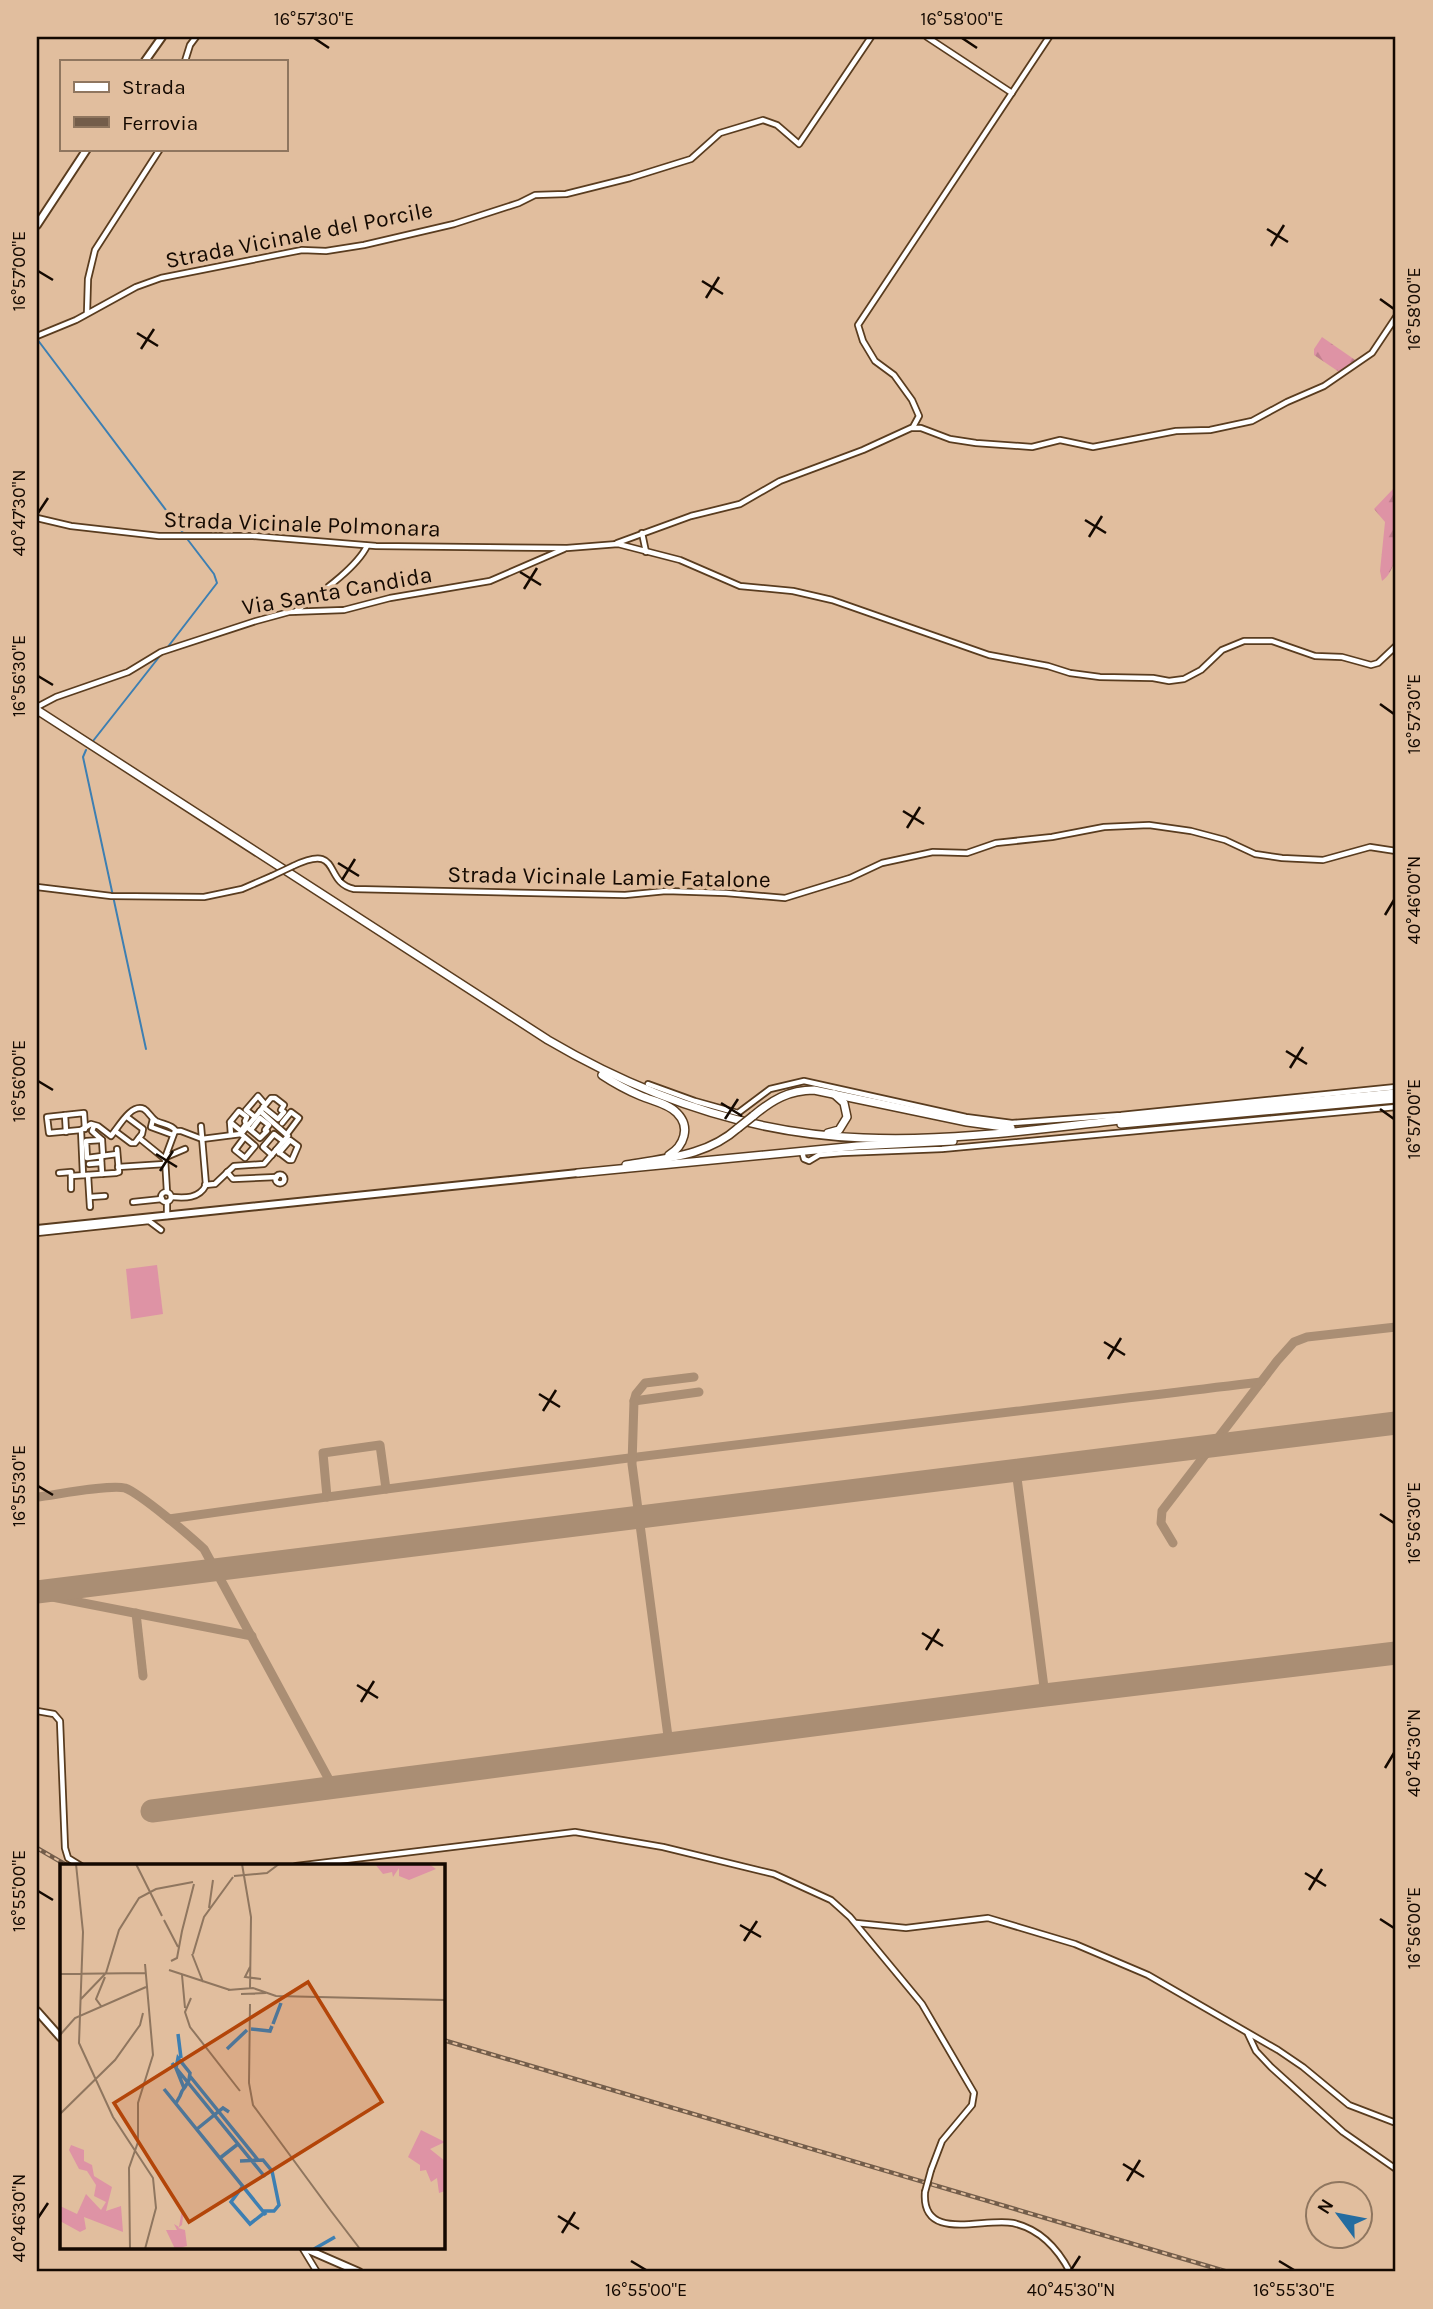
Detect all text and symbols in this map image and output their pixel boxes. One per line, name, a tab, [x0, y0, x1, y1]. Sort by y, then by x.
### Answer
text: 16°57'30"E	[274, 8, 354, 30]
text: 16°58'00"E	[920, 8, 1004, 30]
legend	[60, 60, 287, 150]
text: Strada	[122, 75, 186, 99]
text: Ferrovia	[122, 111, 198, 135]
street label: Strada Vicinale del Porcile	[163, 196, 435, 274]
text: 16°57'00"E	[8, 231, 30, 311]
text: 16°58'00"E	[1403, 267, 1425, 351]
text: 40°47'30"N	[8, 470, 30, 556]
street label: Strada Vicinale Polmonara	[163, 506, 441, 542]
street label: Via Santa Candida	[240, 561, 434, 621]
text: 16°56'30"E	[8, 635, 30, 717]
text: 16°57'30"E	[1403, 674, 1425, 754]
text: 40°46'00"N	[1403, 856, 1425, 944]
street label: Strada Vicinale Lamie Fatalone	[447, 861, 771, 893]
text: 16°56'00"E	[8, 1040, 30, 1122]
text: 16°57'00"E	[1403, 1079, 1425, 1159]
text: 16°55'30"E	[8, 1445, 30, 1527]
text: 16°56'30"E	[1403, 1482, 1425, 1564]
text: 40°45'30"N	[1403, 1709, 1425, 1797]
text: 16°55'00"E	[8, 1850, 30, 1932]
inset map	[60, 1864, 444, 2250]
text: 16°56'00"E	[1403, 1887, 1425, 1969]
text: 40°46'30"N	[8, 2174, 30, 2262]
north arrow	[1304, 2180, 1374, 2250]
text: N	[1312, 2195, 1338, 2218]
text: 16°55'00"E	[605, 2279, 687, 2301]
text: 40°45'30"N	[1027, 2279, 1115, 2301]
text: 16°55'30"E	[1253, 2279, 1335, 2301]

